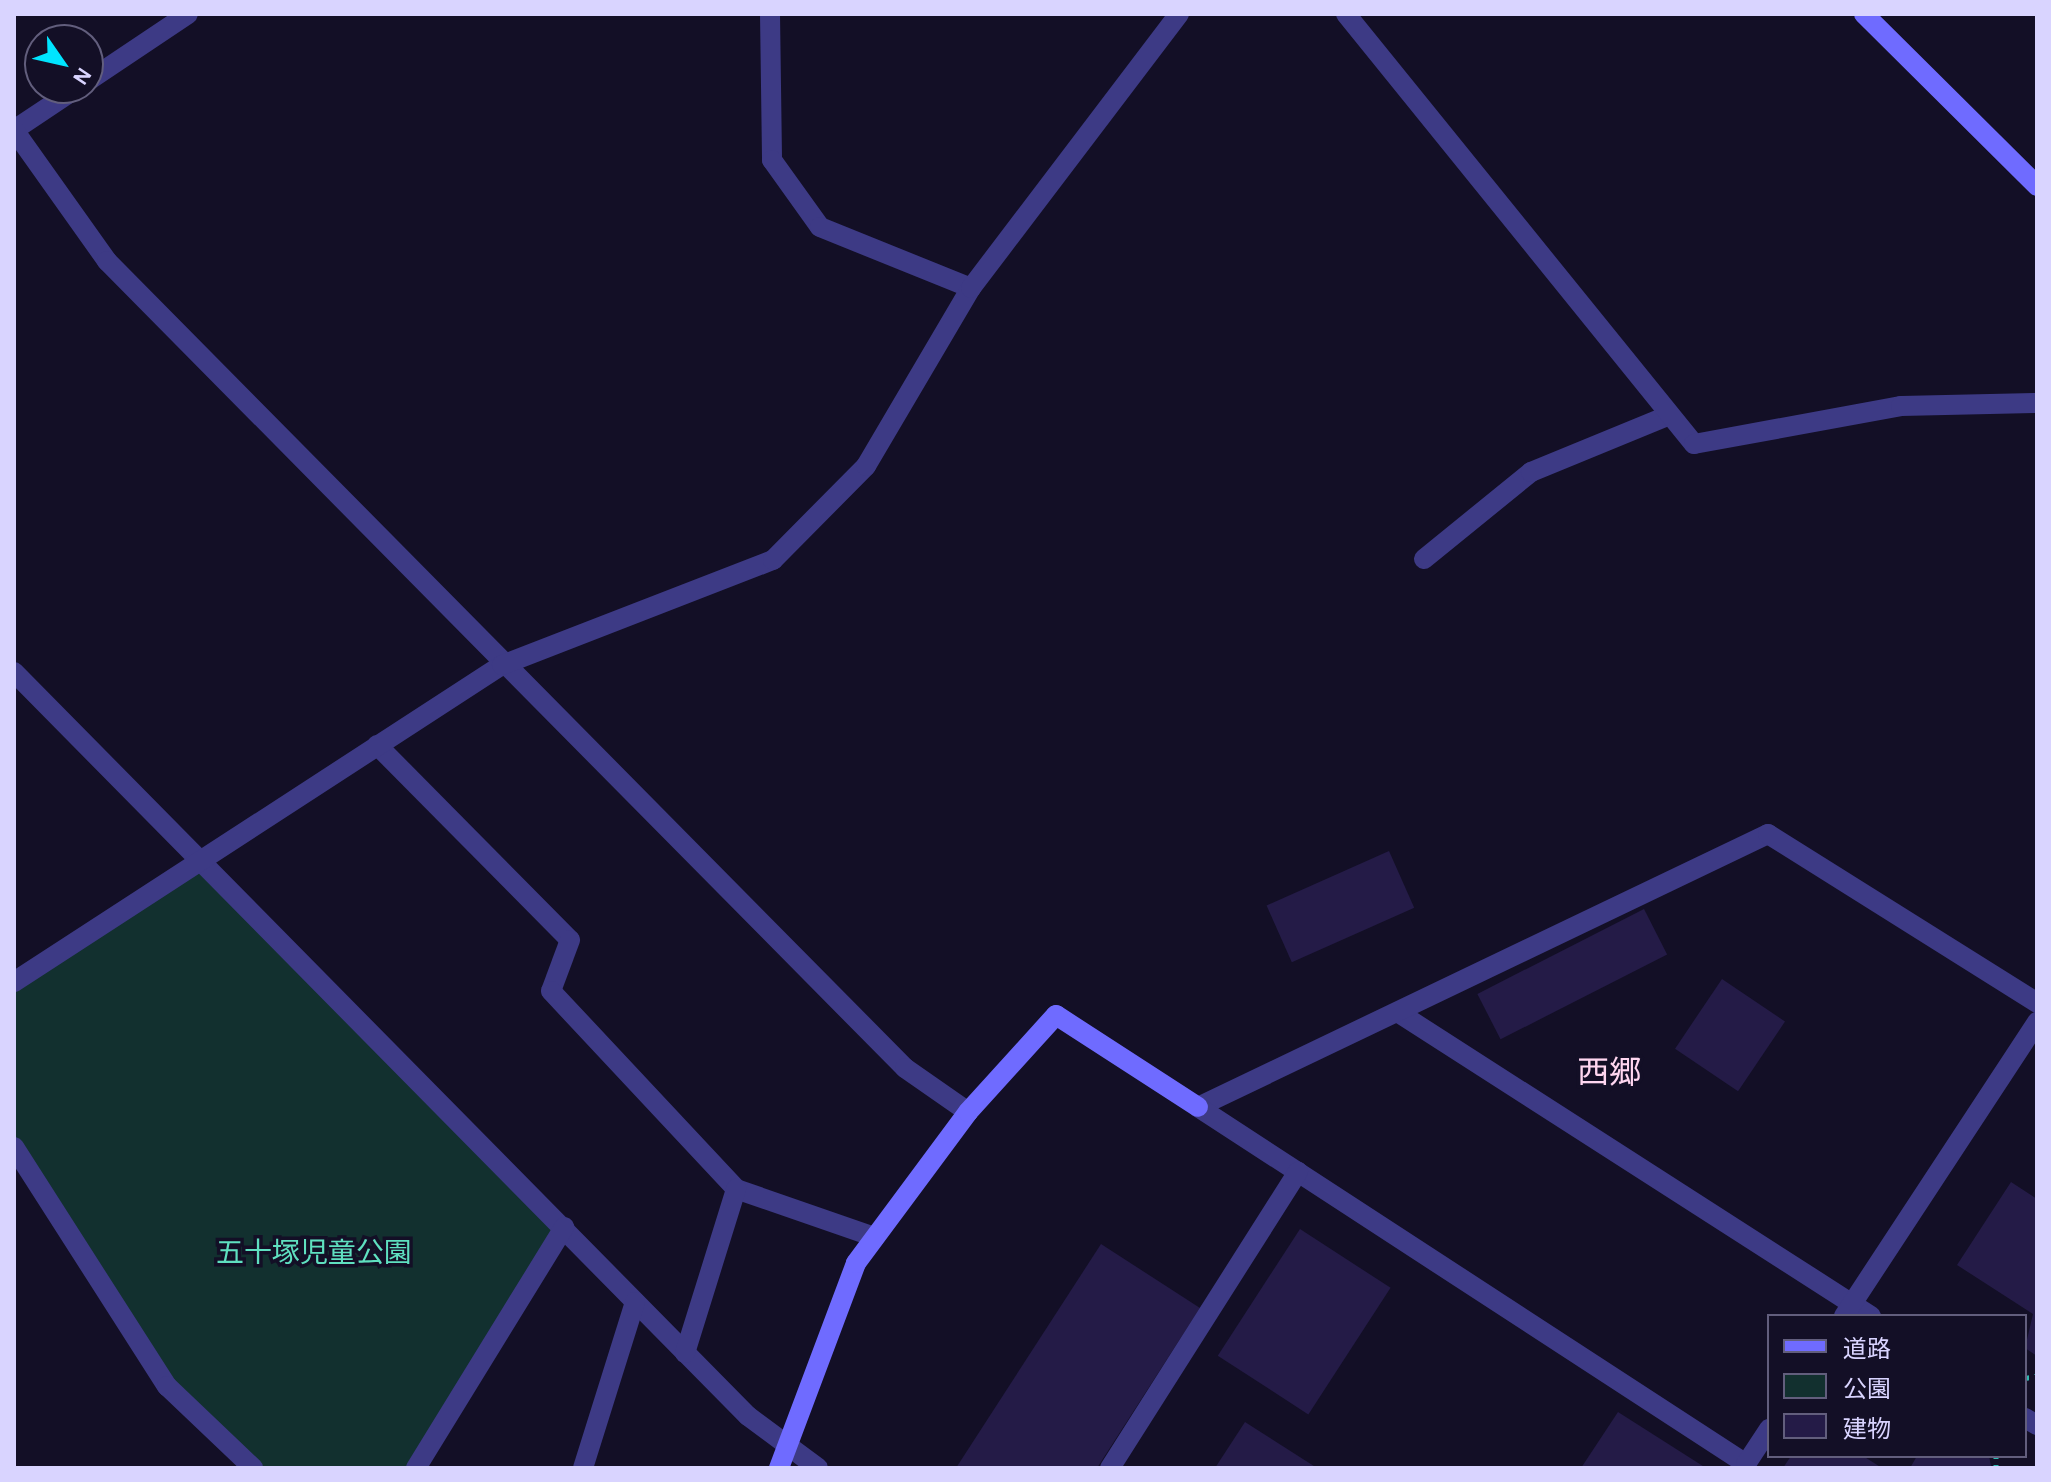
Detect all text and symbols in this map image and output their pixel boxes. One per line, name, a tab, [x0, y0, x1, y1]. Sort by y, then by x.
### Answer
north arrow	[24, 24, 104, 104]
text: N	[67, 62, 97, 90]
district label: 西郷	[1577, 1054, 1641, 1092]
park label: 五十塚児童公園	[216, 1236, 412, 1270]
legend	[1767, 1314, 2027, 1458]
text: 道路	[1843, 1335, 1891, 1363]
text: 公園	[1843, 1375, 1891, 1403]
text: 建物	[1843, 1415, 1891, 1443]

